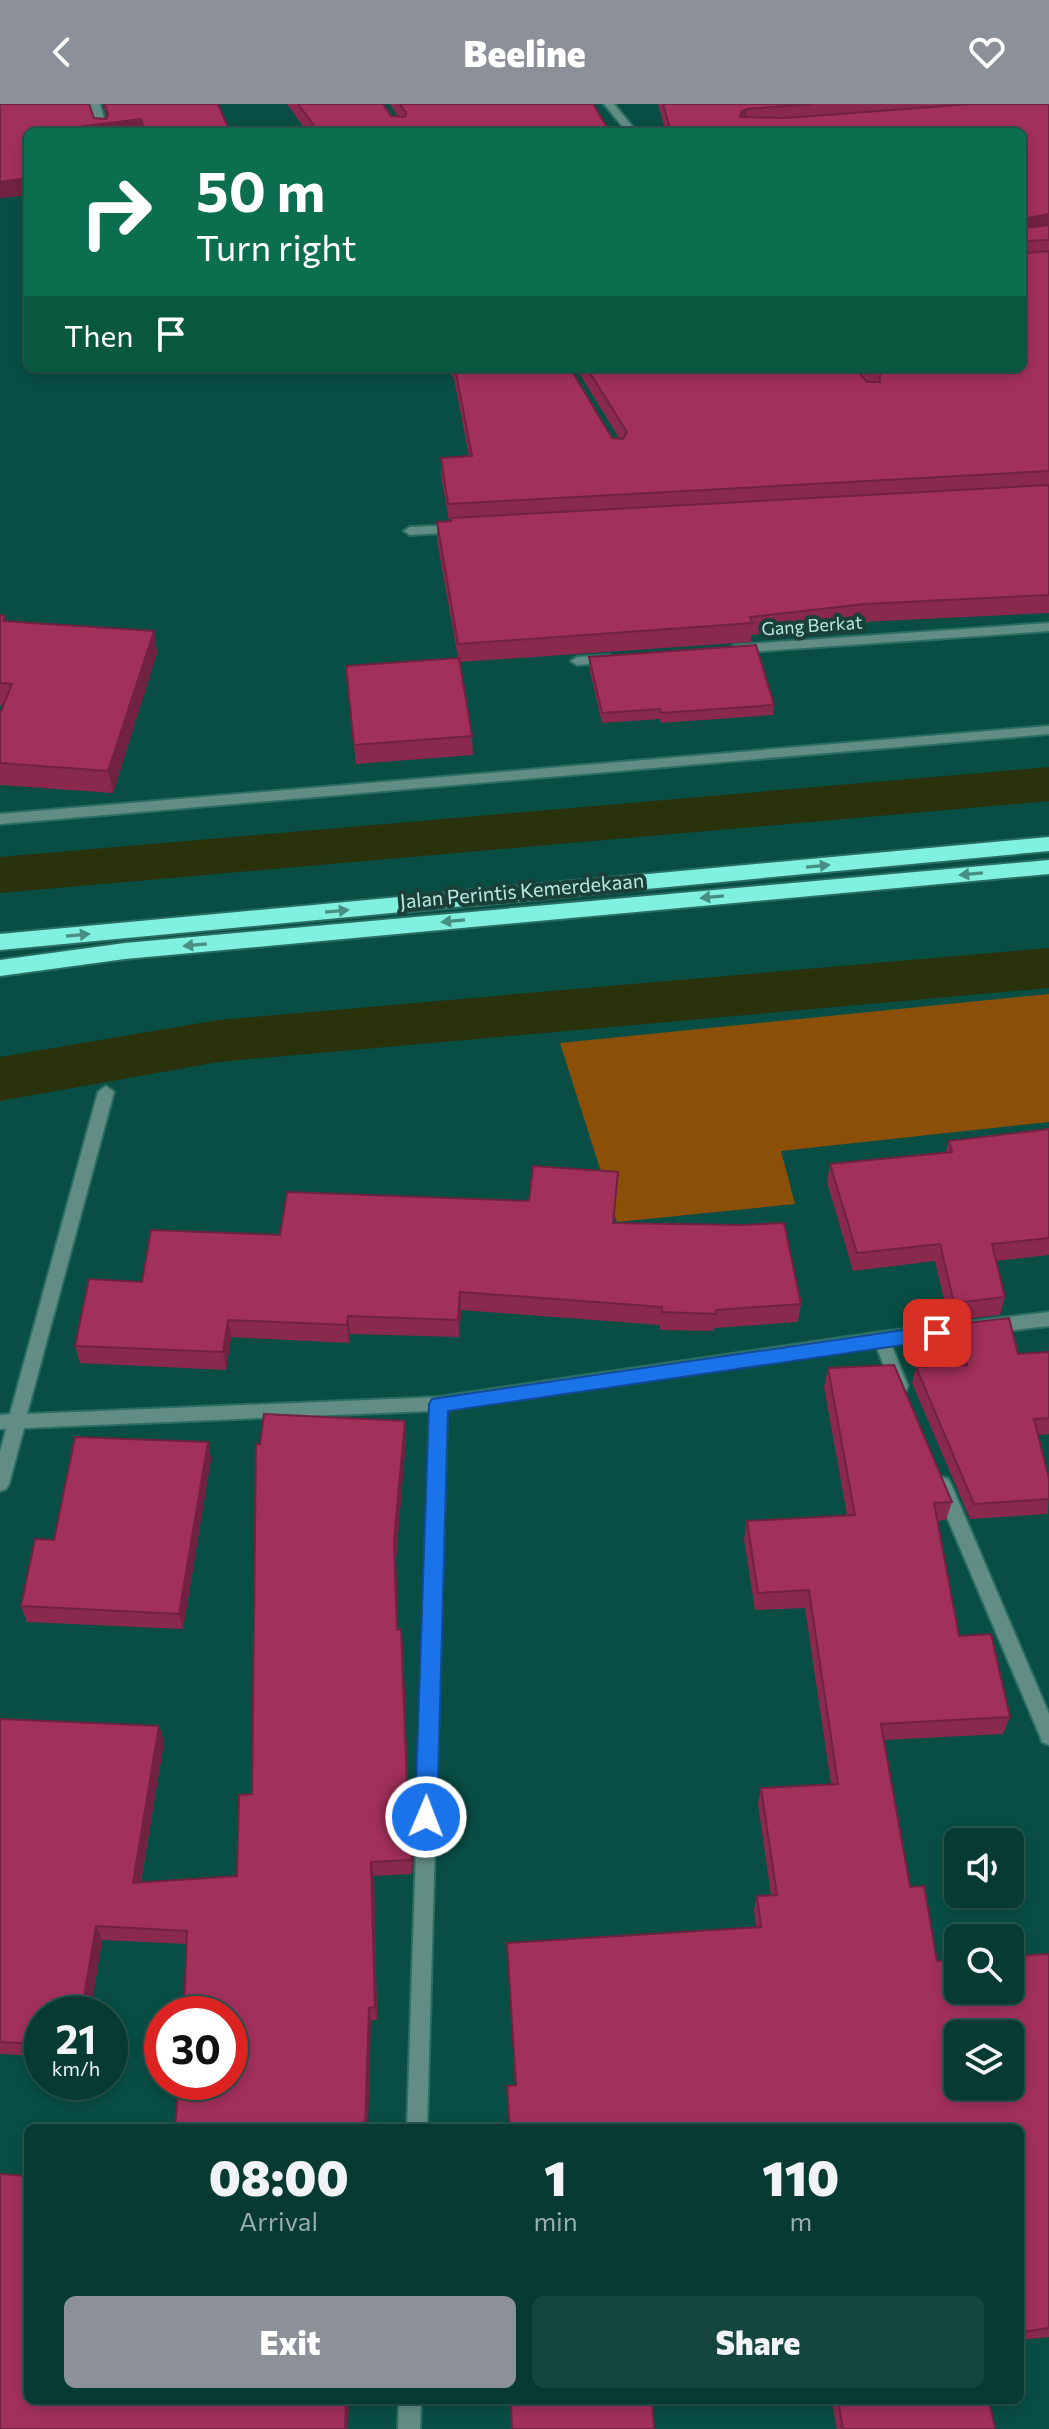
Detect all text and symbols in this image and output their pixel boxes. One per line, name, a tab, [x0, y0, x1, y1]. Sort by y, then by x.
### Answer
icon: back	[40, 30, 84, 74]
text: Beeline	[463, 30, 586, 74]
icon: heart	[965, 30, 1009, 74]
text: 50 m	[196, 155, 325, 224]
icon: right	[64, 160, 168, 264]
text: Turn right	[196, 224, 357, 268]
icon: arrive	[149, 312, 193, 356]
text: Then	[64, 316, 133, 353]
street label: Gang Berkat	[761, 611, 863, 639]
one-way arrow	[806, 859, 831, 872]
street label: Jalan Perintis Kemerdekaan	[399, 867, 645, 913]
one-way arrow	[958, 867, 983, 880]
one-way arrow	[699, 891, 724, 904]
one-way arrow	[324, 904, 349, 917]
one-way arrow	[441, 915, 466, 928]
one-way arrow	[66, 928, 91, 941]
one-way arrow	[182, 938, 207, 951]
pin	[903, 1299, 971, 1367]
icon: arrive	[915, 1311, 959, 1355]
position arrow	[384, 1775, 468, 1859]
map controls	[944, 1828, 1024, 2100]
button: sound	[944, 1828, 1024, 1908]
button: search	[944, 1924, 1024, 2004]
speed limit sign: 30	[144, 1996, 248, 2100]
text: 21	[56, 2013, 96, 2062]
button: layers	[944, 2020, 1024, 2100]
text: km/h	[52, 2056, 100, 2080]
text: 08:00	[209, 2147, 349, 2206]
text: 1	[544, 2147, 567, 2206]
text: 110	[762, 2147, 839, 2206]
text: Arrival	[239, 2205, 318, 2236]
text: min	[533, 2205, 578, 2236]
text: m	[790, 2205, 812, 2236]
button: Exit	[64, 2296, 516, 2388]
button: Share	[532, 2296, 984, 2388]

